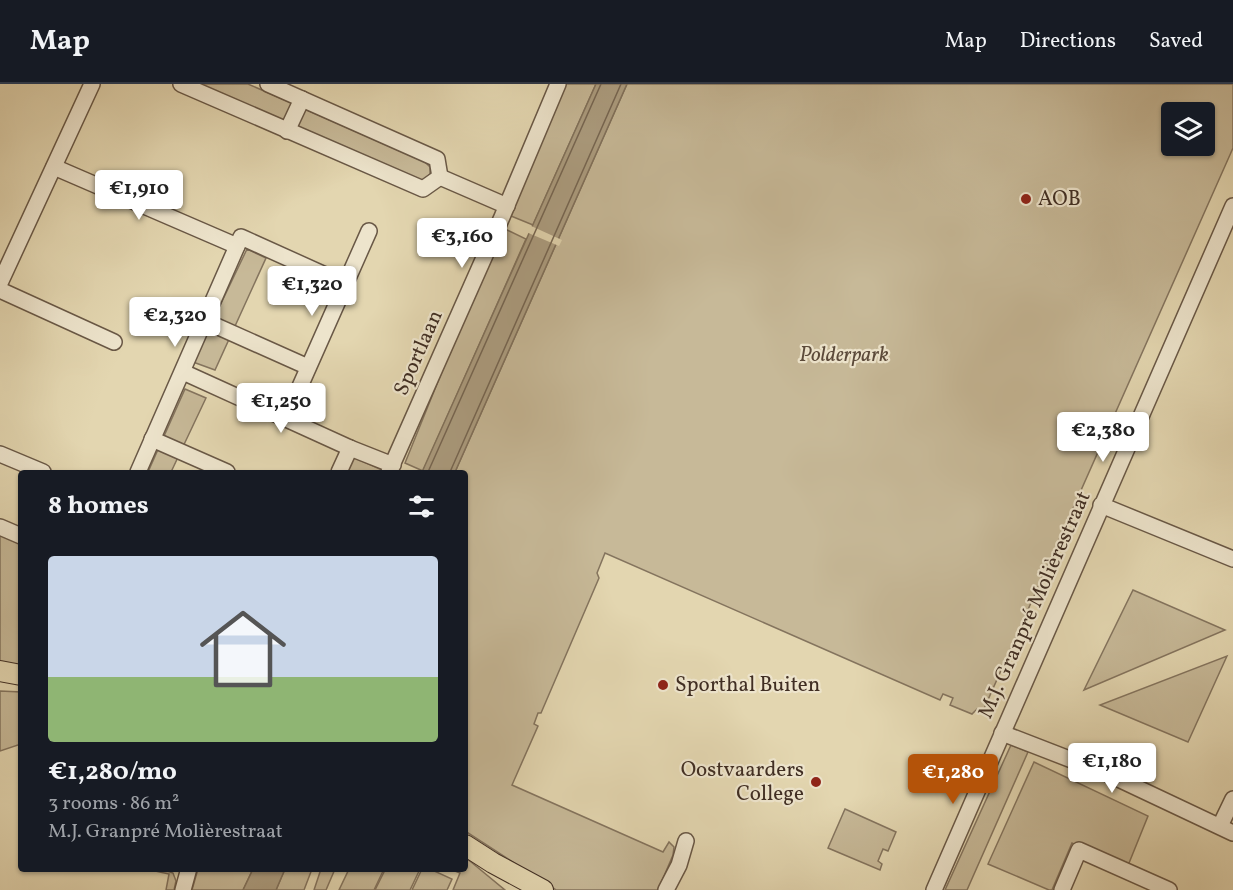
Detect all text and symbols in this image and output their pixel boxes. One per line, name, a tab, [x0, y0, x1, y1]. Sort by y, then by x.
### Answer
text: Map	[30, 22, 90, 61]
text: Map	[945, 27, 987, 56]
text: Directions	[1020, 27, 1116, 56]
text: Saved	[1149, 27, 1203, 56]
map controls	[1161, 102, 1215, 156]
button: layers	[1161, 102, 1215, 156]
pin: €1,910	[90, 170, 188, 221]
text: €1,910	[109, 175, 169, 203]
place label: AOB	[1038, 185, 1081, 214]
marker: AOB	[1019, 192, 1033, 206]
pin: €3,160	[413, 218, 511, 269]
text: €3,160	[431, 223, 493, 251]
pin: €1,320	[263, 266, 361, 317]
text: €1,320	[281, 271, 343, 299]
pin: €2,320	[126, 297, 224, 348]
text: €2,320	[143, 302, 207, 330]
street label: Sportlaan	[387, 306, 451, 400]
park label: Polderpark	[799, 341, 889, 370]
pin: €1,250	[232, 383, 330, 434]
text: €1,250	[251, 388, 311, 416]
pin: €2,380	[1054, 412, 1152, 463]
text: €2,380	[1071, 417, 1135, 445]
street label: M.J. Granpré Molièrestraat	[972, 487, 1098, 723]
text: 8 homes	[48, 488, 149, 524]
icon: filters	[405, 490, 438, 523]
icon: home	[189, 595, 297, 703]
place label: Sporthal Buiten	[675, 671, 820, 700]
marker: Sporthal Buiten	[656, 678, 670, 692]
pin: €1,180	[1063, 743, 1161, 794]
text: €1,180	[1082, 748, 1142, 776]
text: €1,280/mo	[48, 754, 177, 790]
pin: €1,280	[904, 754, 1002, 805]
place label: Oostvaarders College	[681, 756, 804, 809]
text: €1,280	[922, 759, 984, 787]
marker: Oostvaarders College	[809, 775, 823, 789]
text: 3 rooms · 86 m²	[48, 790, 179, 818]
text: M.J. Granpré Molièrestraat	[48, 818, 283, 846]

